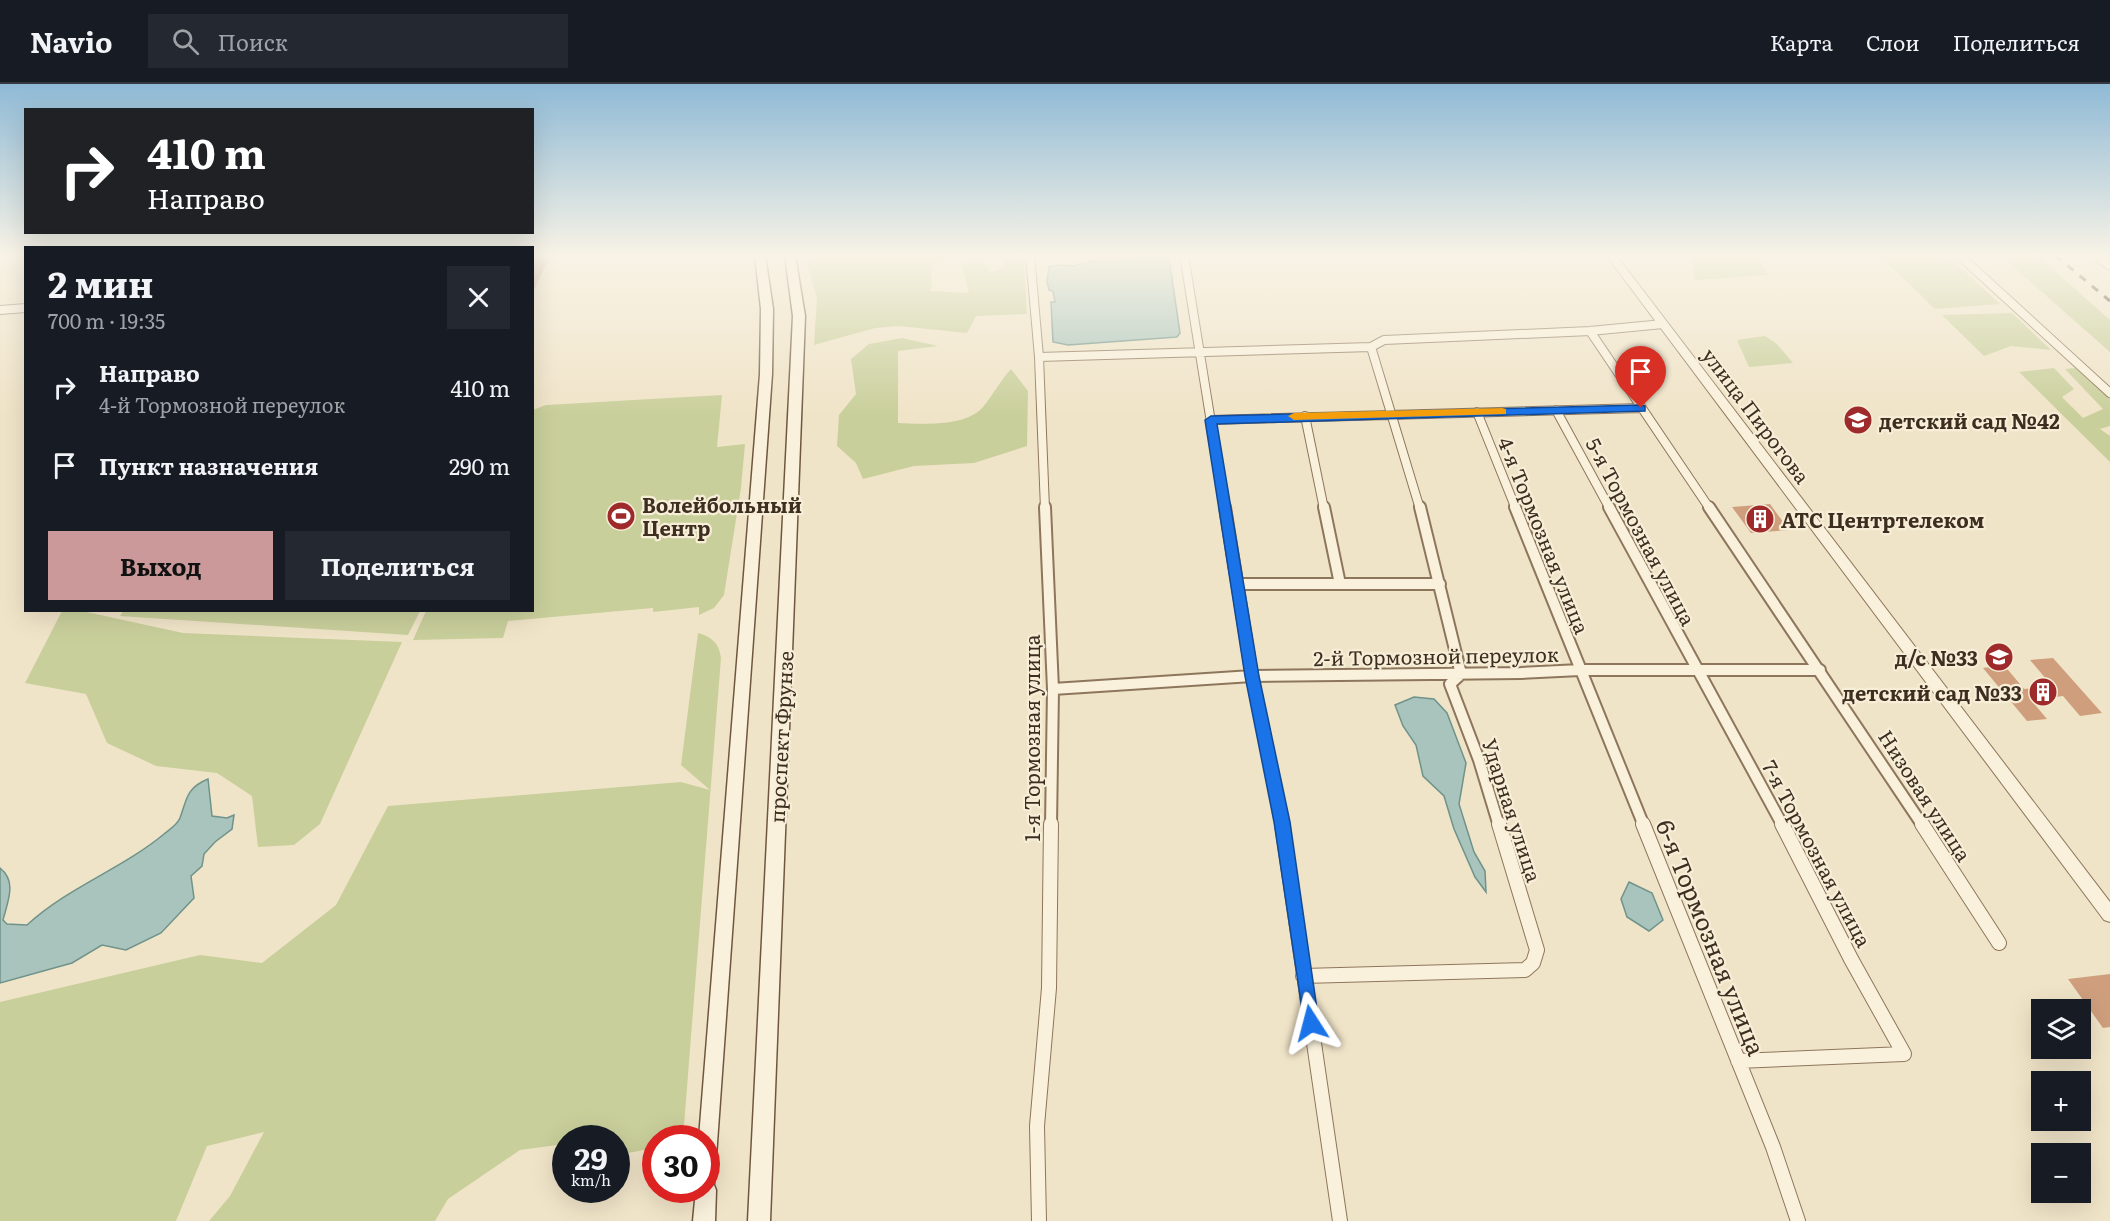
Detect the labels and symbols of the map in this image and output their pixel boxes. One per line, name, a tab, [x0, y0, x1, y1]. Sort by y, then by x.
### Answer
street label: улица Пирогова	[1696, 341, 1818, 489]
pin	[1615, 346, 1666, 408]
school or university icon: детский сад №42	[1842, 404, 1874, 436]
place label: детский сад №42	[1879, 405, 2060, 435]
street label: 4-я Тормозная улица	[1492, 432, 1598, 638]
street label: 5-я Тормозная улица	[1580, 432, 1704, 631]
place label: Волейбольный Центр	[642, 489, 802, 542]
sports icon: Волейбольный Центр	[605, 500, 637, 532]
building icon: АТС Центртелеком	[1744, 503, 1776, 535]
place label: АТС Центртелеком	[1781, 504, 1984, 534]
street label: 1-я Тормозная улица	[1016, 634, 1046, 842]
street label: 2-й Тормозной переулок	[1313, 638, 1559, 672]
school or university icon: д/с №33	[1983, 641, 2015, 673]
place label: д/с №33	[1895, 642, 1978, 672]
street label: проспект Фрунзе	[761, 650, 799, 824]
building icon: детский сад №33	[2027, 676, 2059, 708]
place label: детский сад №33	[1842, 677, 2022, 707]
street label: Низовая улица	[1872, 723, 1980, 867]
street label: Ударная улица	[1476, 734, 1550, 886]
street label: 7-я Тормозная улица	[1756, 754, 1880, 952]
street label: 6-я Тормозная улица	[1649, 814, 1775, 1060]
position arrow	[1279, 991, 1343, 1055]
speed limit sign: 30	[642, 1125, 720, 1203]

